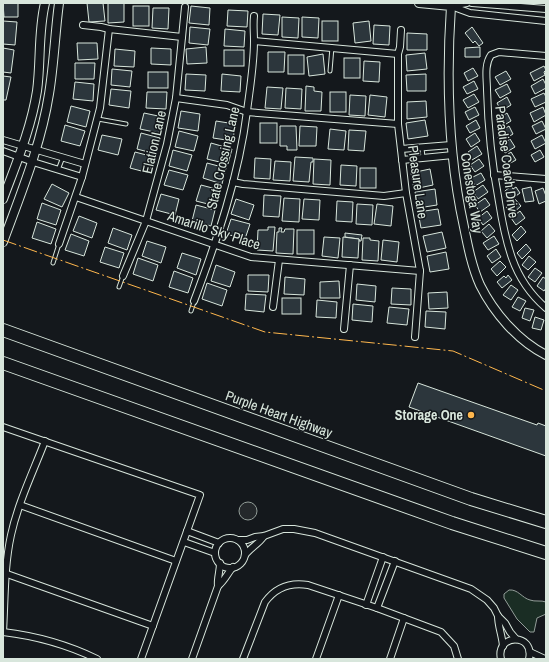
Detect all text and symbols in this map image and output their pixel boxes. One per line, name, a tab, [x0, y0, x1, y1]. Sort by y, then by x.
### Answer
street label: State Crossing Lane	[202, 105, 244, 211]
street label: Paradise Coach Drive	[491, 105, 523, 219]
street label: Elation Lane	[138, 109, 170, 175]
street label: Pleasure Lane	[404, 144, 432, 220]
street label: Conestoga Way	[457, 151, 487, 235]
street label: Amarillo Sky Place	[164, 206, 263, 253]
street label: Purple Heart Highway	[223, 386, 335, 442]
place label: Storage One	[395, 406, 463, 424]
marker: Storage One	[466, 410, 476, 420]

